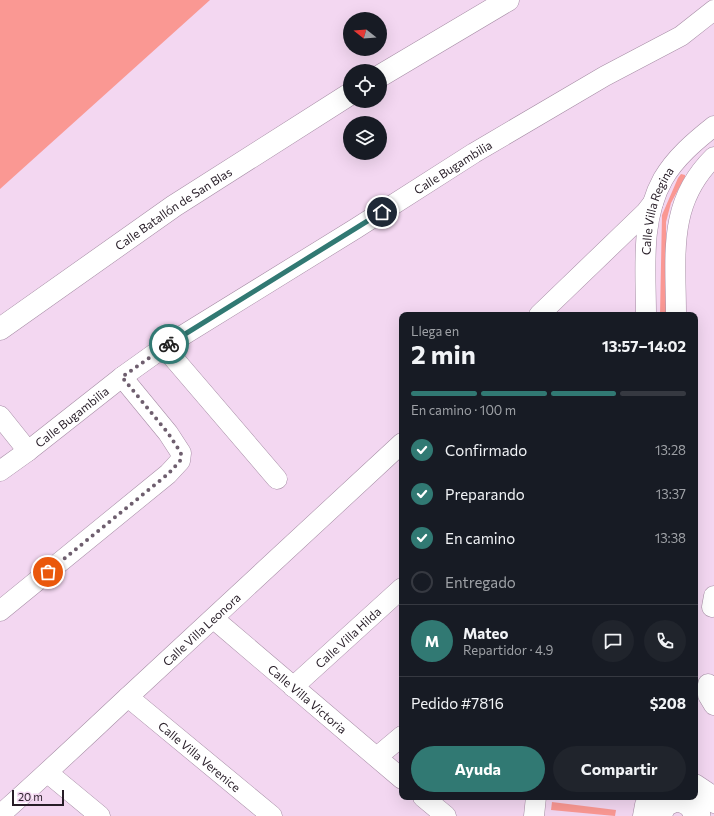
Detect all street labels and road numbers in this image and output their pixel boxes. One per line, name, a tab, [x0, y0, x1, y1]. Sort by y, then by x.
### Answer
street label: Calle Bugambilia	[411, 137, 494, 197]
street label: Calle Batallón de San Blas	[112, 164, 234, 253]
street label: Calle Villa Regina	[638, 164, 676, 255]
street label: Calle Bugambilia	[32, 383, 111, 450]
street label: Calle Villa Leonora	[160, 590, 243, 669]
street label: Calle Villa Hilda	[312, 604, 383, 671]
street label: Calle Villa Victoria	[266, 661, 350, 736]
street label: Calle Villa Verenice	[156, 718, 244, 794]

